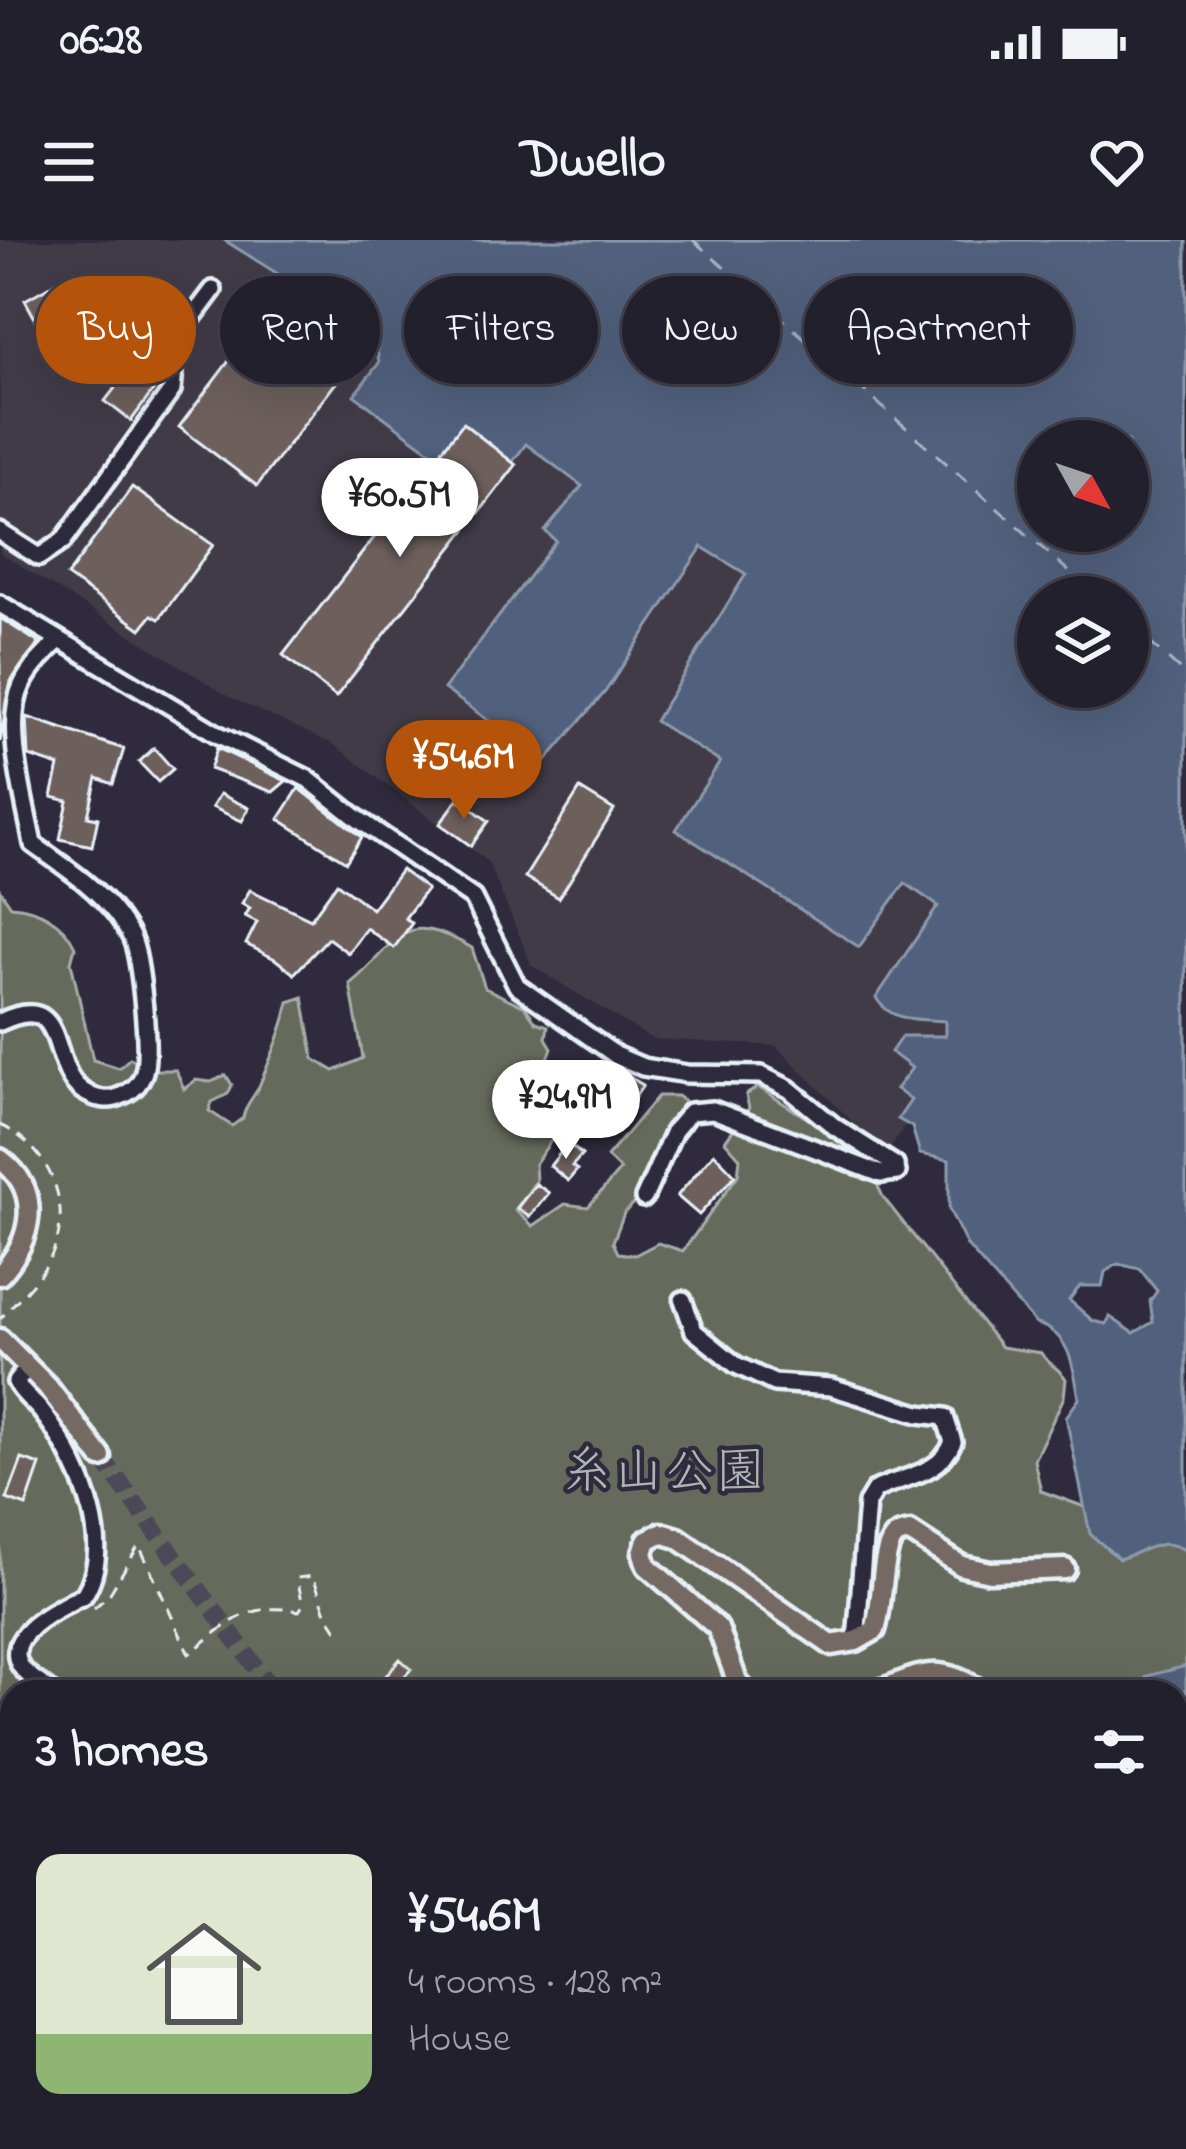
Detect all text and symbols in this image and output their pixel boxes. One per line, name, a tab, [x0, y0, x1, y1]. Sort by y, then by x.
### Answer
text: 06:28	[60, 9, 142, 75]
text: Dwello	[520, 123, 666, 201]
icon: menu	[36, 129, 102, 195]
icon: heart	[1084, 129, 1150, 195]
chip: Buy	[36, 276, 196, 384]
chip: Rent	[220, 276, 380, 384]
chip: Filters	[404, 276, 598, 384]
chip: New	[622, 276, 780, 384]
chip: Apartment	[804, 276, 1073, 384]
north arrow	[1017, 420, 1149, 552]
map controls	[1017, 420, 1149, 708]
pin: ¥60.5M	[302, 458, 498, 560]
text: ¥60.5M	[348, 468, 452, 525]
button: layers	[1017, 576, 1149, 708]
pin: ¥54.6M	[366, 720, 562, 822]
text: ¥54.6M	[413, 730, 515, 787]
pin: ¥24.9M	[468, 1060, 664, 1162]
text: ¥24.9M	[519, 1070, 613, 1127]
park label: 糸山公園	[562, 1437, 766, 1512]
text: 3 homes	[36, 1715, 209, 1790]
icon: filters	[1086, 1719, 1152, 1785]
text: ¥54.6M	[408, 1880, 542, 1955]
icon: home	[132, 1902, 276, 2046]
text: 4 rooms · 128 m²	[408, 1955, 662, 2012]
text: House	[408, 2012, 510, 2069]

